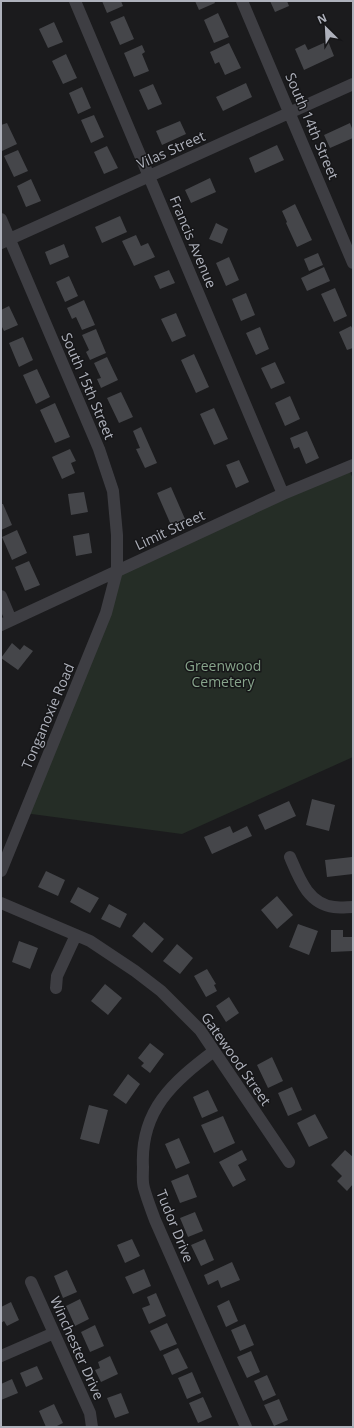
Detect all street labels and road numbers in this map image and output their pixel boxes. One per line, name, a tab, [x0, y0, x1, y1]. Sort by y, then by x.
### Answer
street label: South 14th Street	[281, 70, 344, 182]
street label: Vilas Street	[134, 126, 208, 173]
street label: Francis Avenue	[165, 193, 222, 291]
street label: South 15th Street	[57, 330, 120, 442]
street label: Limit Street	[132, 505, 208, 554]
street label: Tonganoxie Road	[17, 660, 78, 771]
street label: Gatewood Street	[197, 1008, 276, 1109]
street label: Tudor Drive	[152, 1187, 199, 1265]
street label: Winchester Drive	[46, 1293, 109, 1403]

